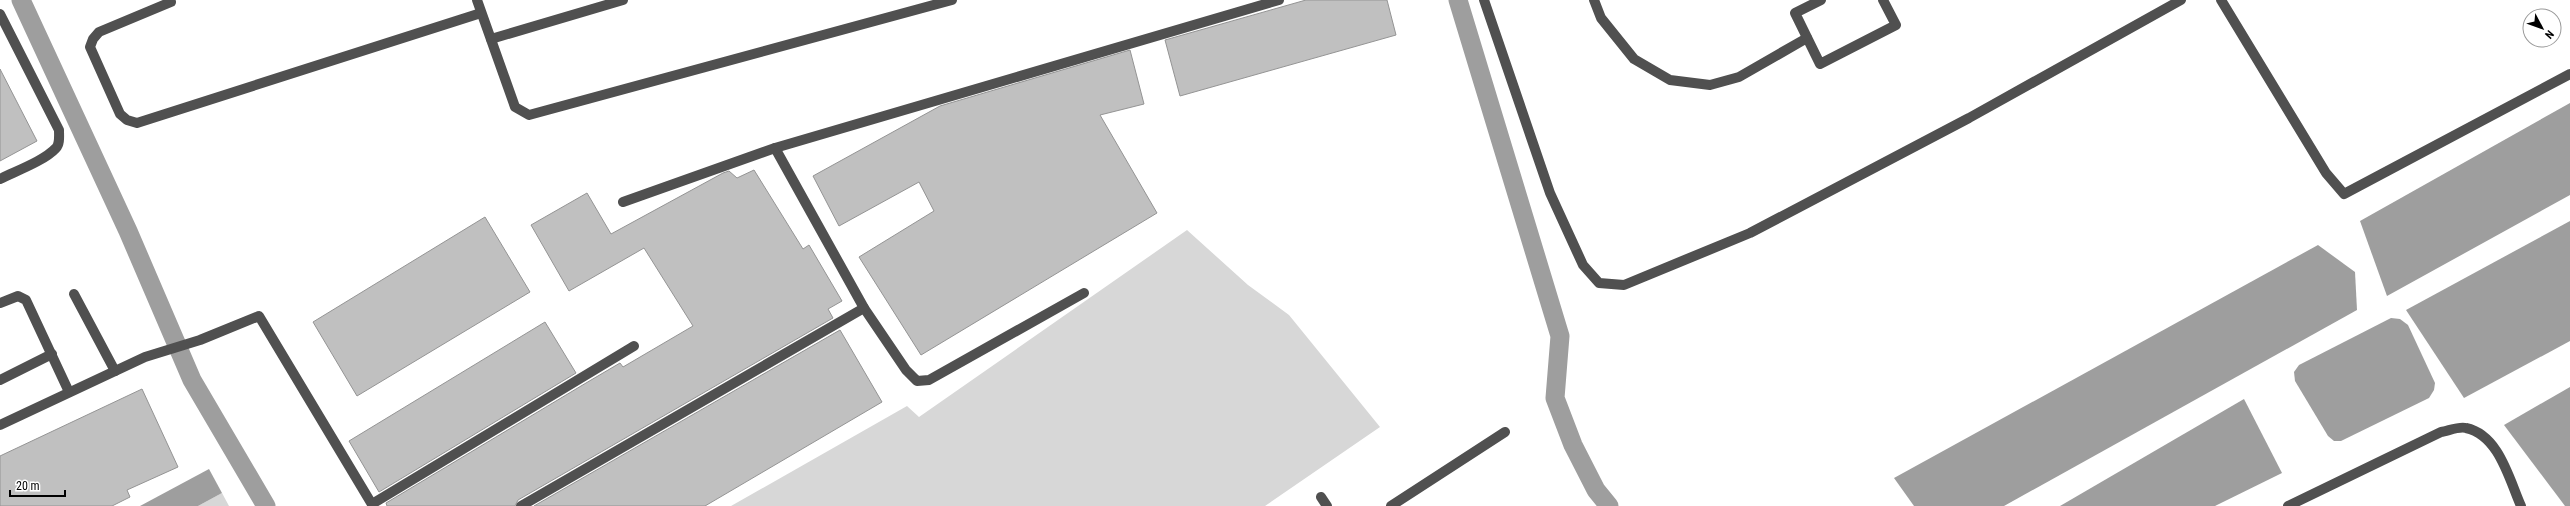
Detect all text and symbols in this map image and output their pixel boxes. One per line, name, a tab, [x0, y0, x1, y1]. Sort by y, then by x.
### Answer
north arrow	[2522, 8, 2562, 48]
text: N	[2542, 27, 2556, 41]
scale bar	[10, 472, 65, 498]
text: 20 m	[16, 479, 40, 493]

